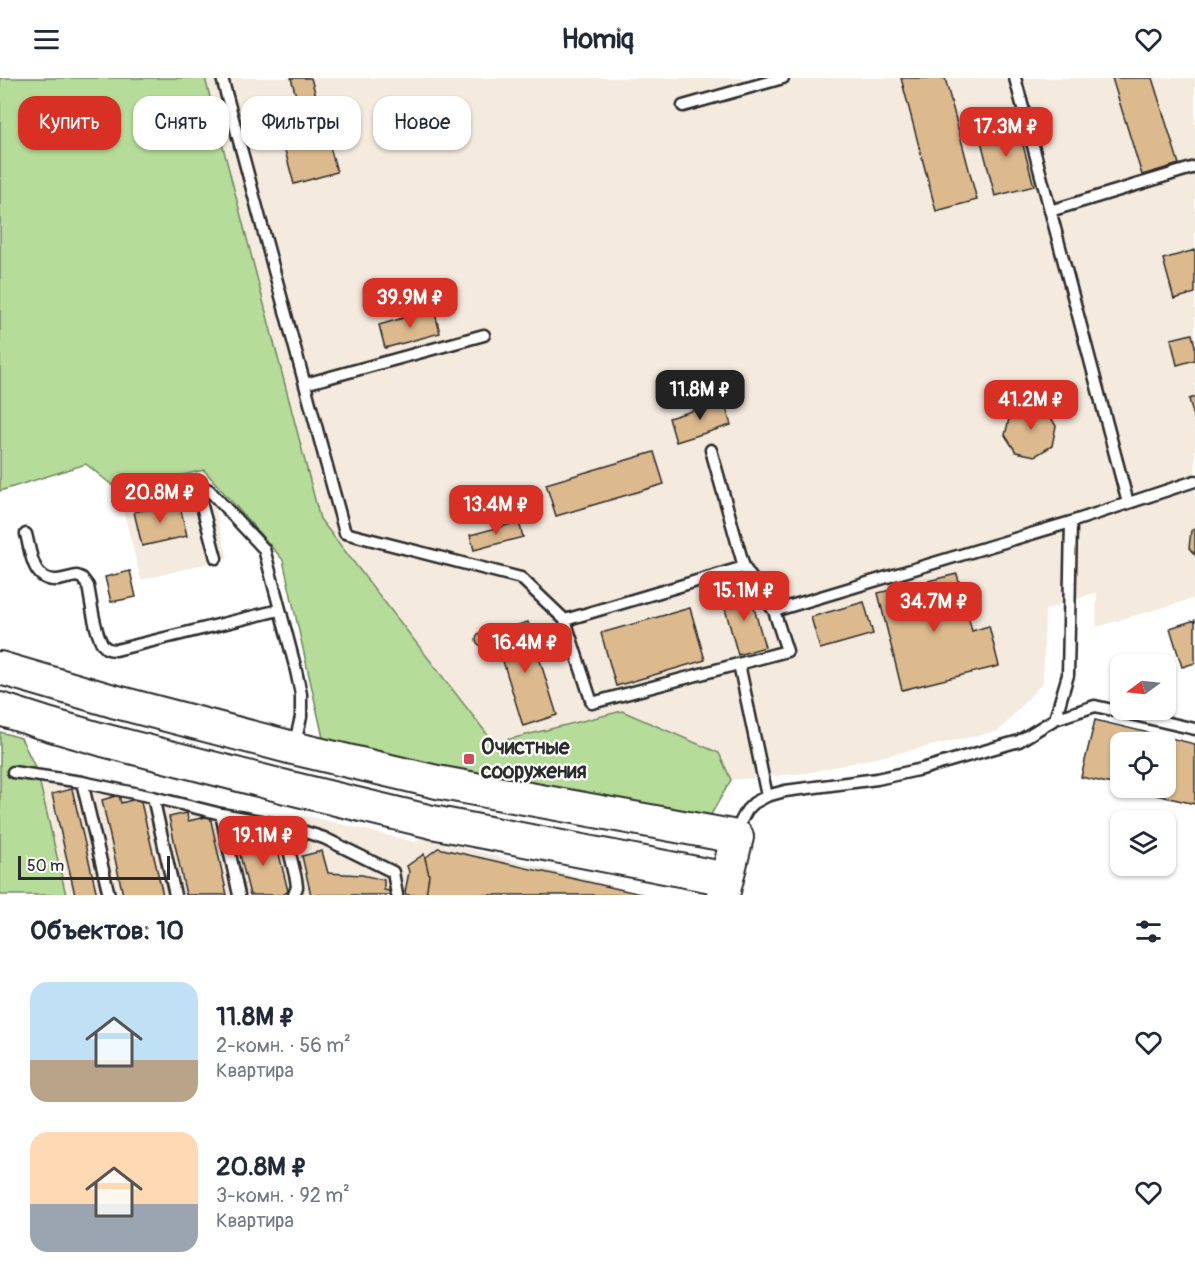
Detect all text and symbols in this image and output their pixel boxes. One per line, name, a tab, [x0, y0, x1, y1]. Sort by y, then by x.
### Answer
icon: menu	[30, 23, 63, 56]
text: Homiq	[561, 23, 634, 56]
icon: heart	[1132, 23, 1165, 56]
chip: Купить	[18, 96, 121, 150]
chip: Снять	[133, 96, 229, 150]
chip: Фильтры	[241, 96, 361, 150]
chip: Новое	[373, 96, 471, 150]
pin: 17.3M ₽	[951, 107, 1061, 158]
text: 17.3M ₽	[974, 114, 1038, 139]
pin: 39.9M ₽	[355, 278, 465, 329]
text: 39.9M ₽	[377, 285, 443, 310]
pin: 11.8M ₽	[645, 370, 755, 421]
text: 11.8M ₽	[670, 377, 730, 402]
pin: 41.2M ₽	[976, 380, 1086, 431]
text: 41.2M ₽	[998, 387, 1064, 412]
pin: 20.8M ₽	[105, 473, 215, 524]
text: 20.8M ₽	[125, 480, 195, 505]
pin: 13.4M ₽	[441, 485, 551, 536]
text: 13.4M ₽	[463, 492, 529, 517]
pin: 15.1M ₽	[689, 571, 799, 622]
text: 15.1M ₽	[713, 578, 775, 603]
pin: 34.7M ₽	[879, 582, 989, 633]
text: 34.7M ₽	[900, 589, 968, 614]
pin: 16.4M ₽	[470, 623, 580, 674]
text: 16.4M ₽	[492, 630, 558, 655]
north arrow	[1110, 654, 1176, 720]
map controls	[1110, 654, 1176, 876]
button: locate	[1110, 732, 1176, 798]
place label: Очистные сооружения	[480, 734, 587, 785]
marker: Очистные сооружения	[462, 752, 476, 766]
button: layers	[1110, 810, 1176, 876]
pin: 19.1M ₽	[208, 816, 318, 867]
text: 19.1M ₽	[232, 823, 294, 848]
scale bar	[18, 853, 170, 880]
text: 50 m	[27, 856, 64, 876]
text: Объектов: 10	[30, 915, 184, 947]
icon: filters	[1132, 915, 1165, 948]
text: 11.8M ₽	[216, 1001, 295, 1033]
icon: home	[78, 1006, 150, 1078]
icon: heart	[1132, 1026, 1165, 1059]
text: 2-комн. · 56 m²	[216, 1033, 351, 1058]
text: Квартира	[216, 1058, 294, 1083]
text: 20.8M ₽	[216, 1151, 307, 1183]
icon: home	[78, 1156, 150, 1228]
icon: heart	[1132, 1176, 1165, 1209]
text: 3-комн. · 92 m²	[216, 1183, 350, 1208]
text: Квартира	[216, 1208, 294, 1233]

